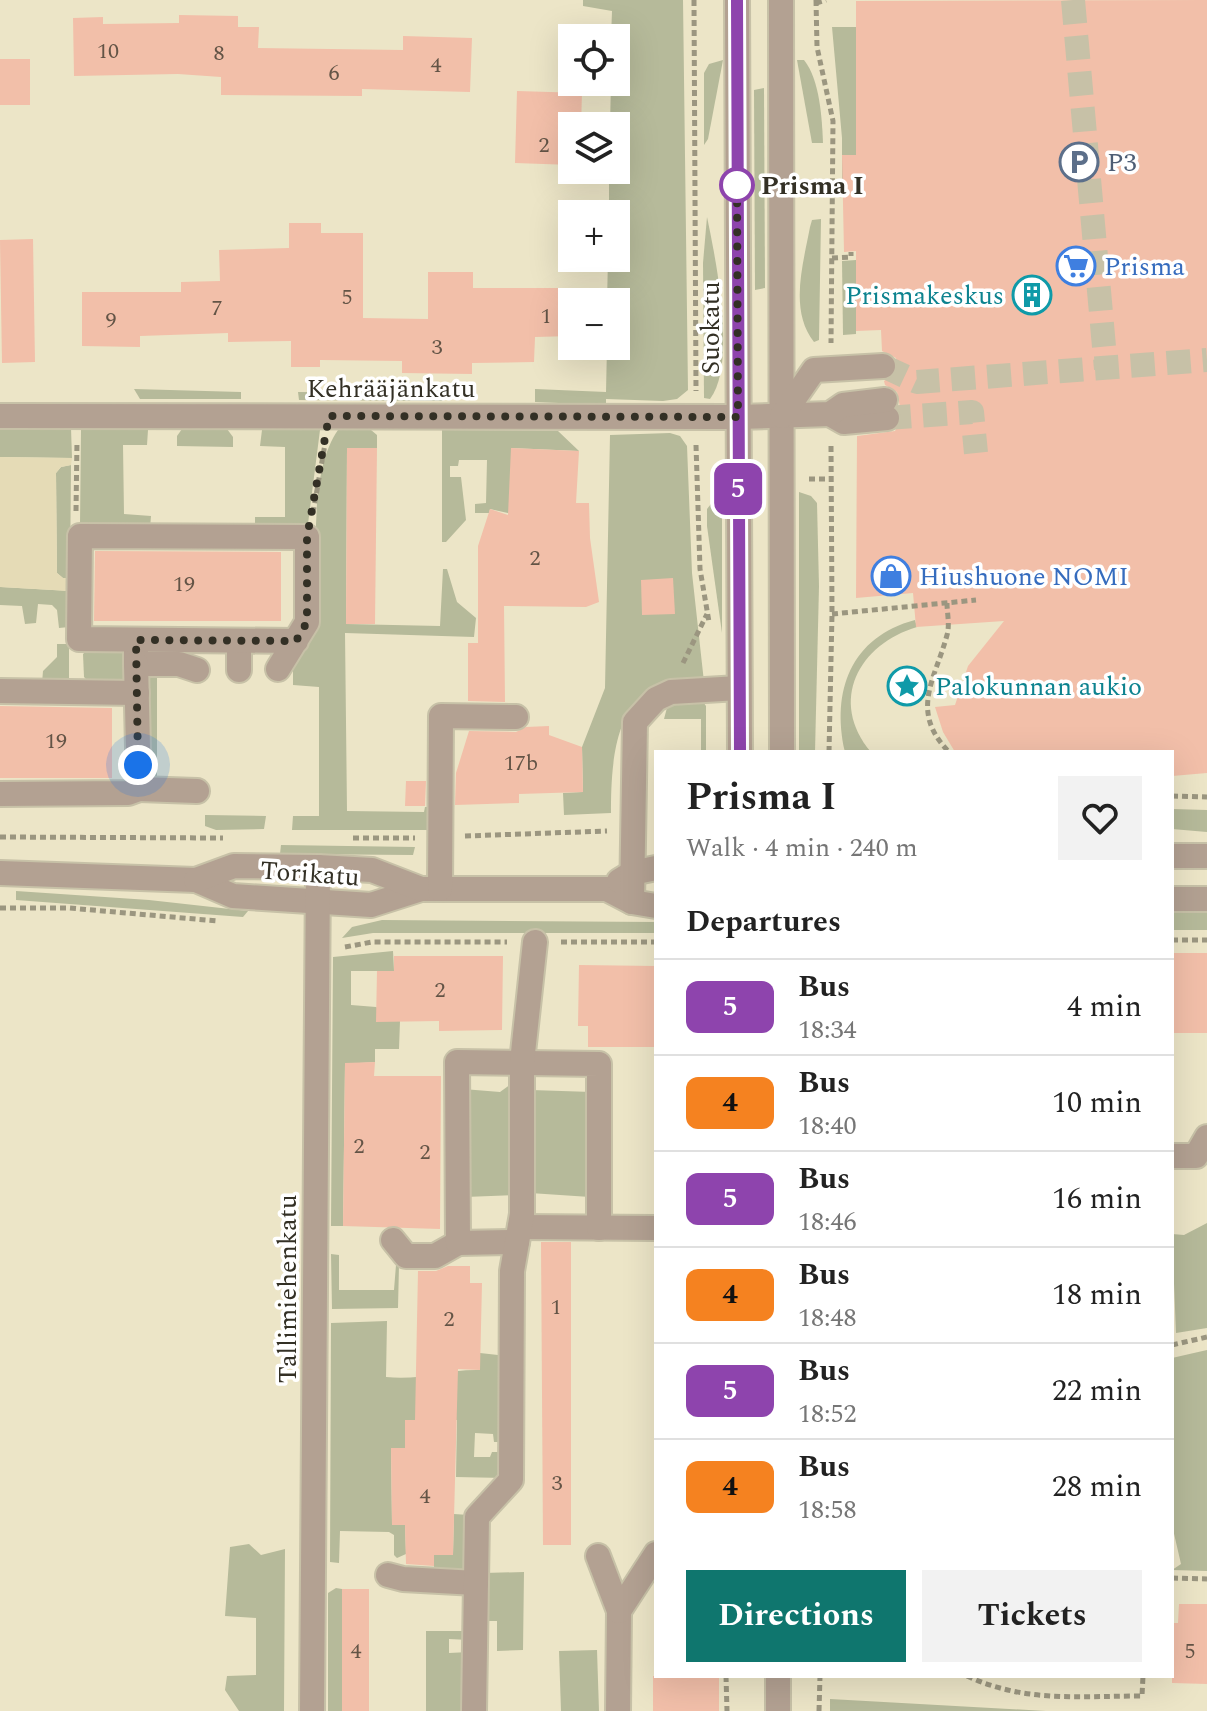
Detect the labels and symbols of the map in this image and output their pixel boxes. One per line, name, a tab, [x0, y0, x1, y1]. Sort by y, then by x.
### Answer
house number: 10	[97, 35, 119, 68]
house number: 8	[213, 37, 225, 70]
house number: 4	[430, 49, 442, 82]
house number: 6	[328, 57, 340, 90]
house number: 2	[538, 129, 550, 162]
parking icon: P3	[1058, 141, 1100, 183]
place label: P3	[1107, 143, 1137, 183]
place label: Prisma I	[761, 166, 864, 206]
marker: Prisma I	[720, 168, 754, 202]
supermarket icon: Prisma	[1055, 245, 1097, 287]
place label: Prisma	[1104, 247, 1185, 287]
building icon: Prismakeskus	[1011, 274, 1053, 316]
place label: Prismakeskus	[845, 276, 1004, 316]
house number: 5	[341, 281, 353, 314]
street label: Suokatu	[691, 281, 731, 375]
house number: 7	[211, 292, 223, 325]
house number: 1	[540, 300, 552, 333]
house number: 9	[105, 304, 117, 337]
house number: 3	[431, 331, 443, 364]
street label: Kehrääjänkatu	[307, 369, 475, 409]
line badge: 5	[712, 463, 764, 515]
house number: 2	[529, 542, 541, 575]
shop icon: Hiushuone NOMI	[870, 555, 912, 597]
place label: Hiushuone NOMI	[919, 557, 1129, 597]
house number: 19	[173, 568, 195, 601]
place icon: Palokunnan aukio	[886, 665, 928, 707]
place label: Palokunnan aukio	[935, 667, 1142, 707]
house number: 19	[45, 725, 67, 758]
your location	[118, 745, 158, 785]
house number: 17b	[504, 747, 538, 780]
street label: Torikatu	[259, 851, 361, 897]
house number: 2	[434, 974, 446, 1007]
house number: 2	[353, 1130, 365, 1163]
house number: 2	[419, 1136, 431, 1169]
street label: Tallimiehenkatu	[268, 1195, 308, 1383]
house number: 1	[550, 1291, 562, 1324]
house number: 2	[443, 1303, 455, 1336]
house number: 3	[551, 1467, 563, 1500]
house number: 4	[419, 1480, 431, 1513]
house number: 4	[350, 1635, 362, 1668]
house number: 5	[1184, 1635, 1196, 1668]

